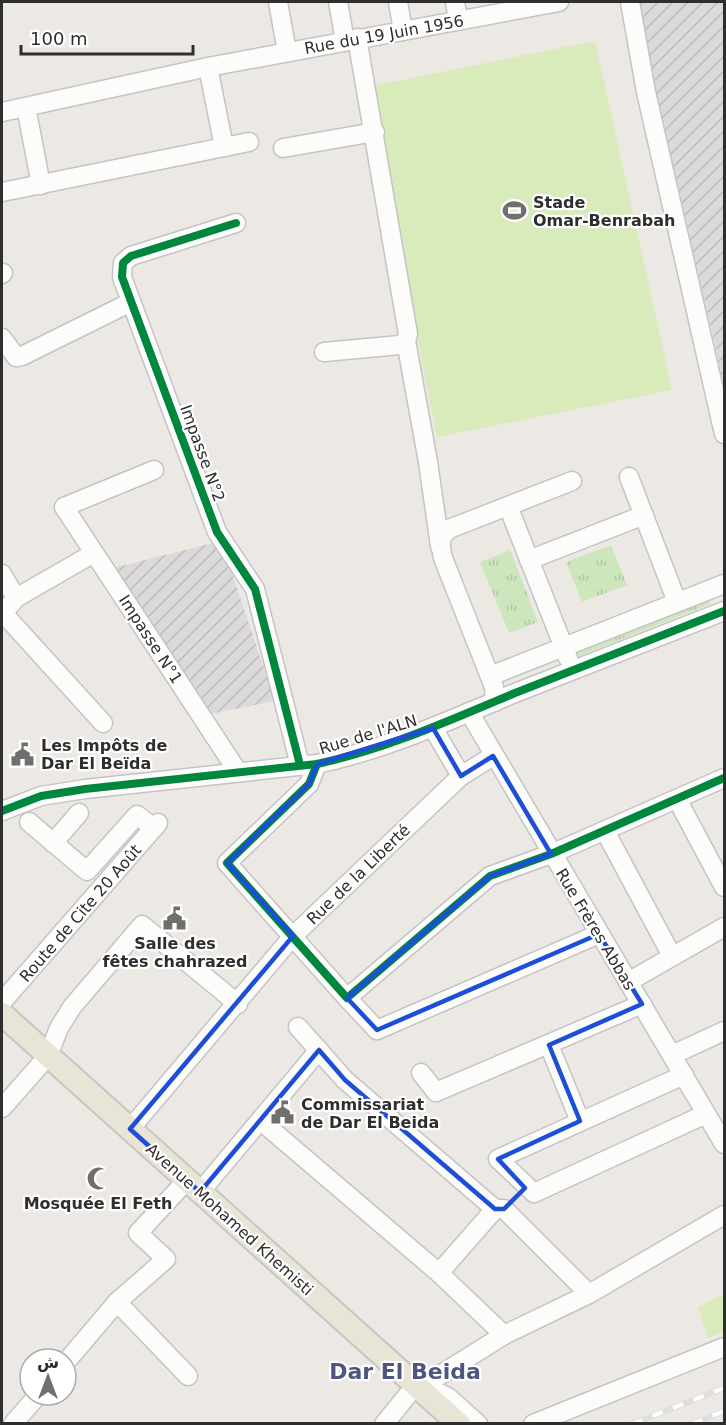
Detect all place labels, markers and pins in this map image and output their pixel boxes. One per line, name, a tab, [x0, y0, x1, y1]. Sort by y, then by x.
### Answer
place label: Stade Omar-Benrabah	[533, 193, 675, 230]
sports icon: Stade Omar-Benrabah	[502, 198, 528, 224]
place label: Les Impôts de Dar El Beïda	[41, 736, 167, 773]
public building icon: Les Impôts de Dar El Beïda	[10, 741, 36, 767]
public building icon: Salle des fêtes chahrazed	[162, 905, 188, 931]
place label: Salle des fêtes chahrazed	[103, 934, 247, 971]
place label: Commissariat de Dar El Beida	[301, 1095, 439, 1132]
public building icon: Commissariat de Dar El Beida	[270, 1100, 296, 1126]
mosque icon: Mosquée El Feth	[85, 1165, 111, 1191]
place label: Mosquée El Feth	[24, 1194, 172, 1213]

